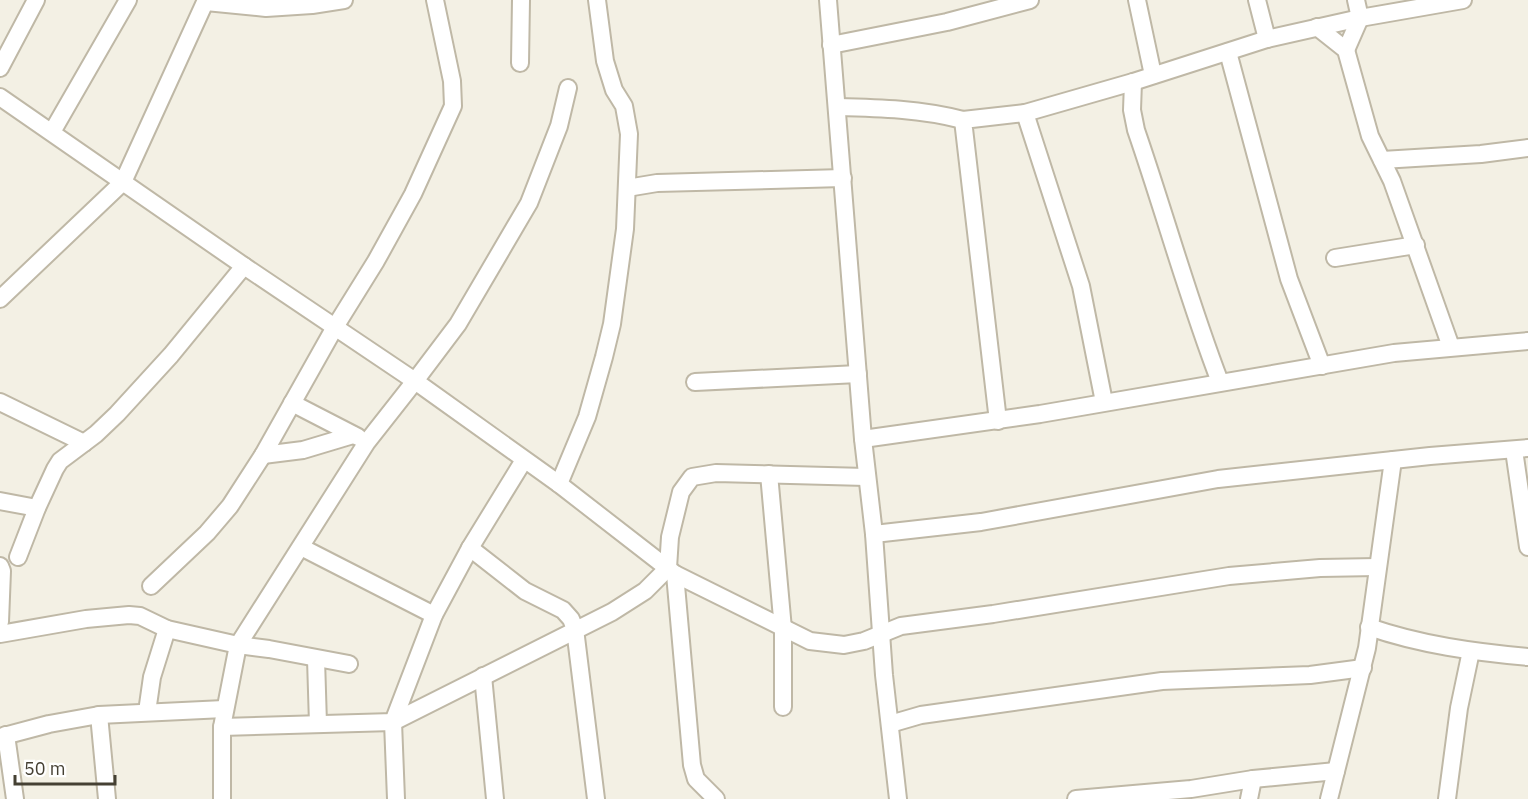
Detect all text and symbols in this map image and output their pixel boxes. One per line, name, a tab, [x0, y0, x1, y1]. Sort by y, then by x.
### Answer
scale bar	[15, 748, 116, 786]
text: 50 m	[24, 757, 66, 780]

